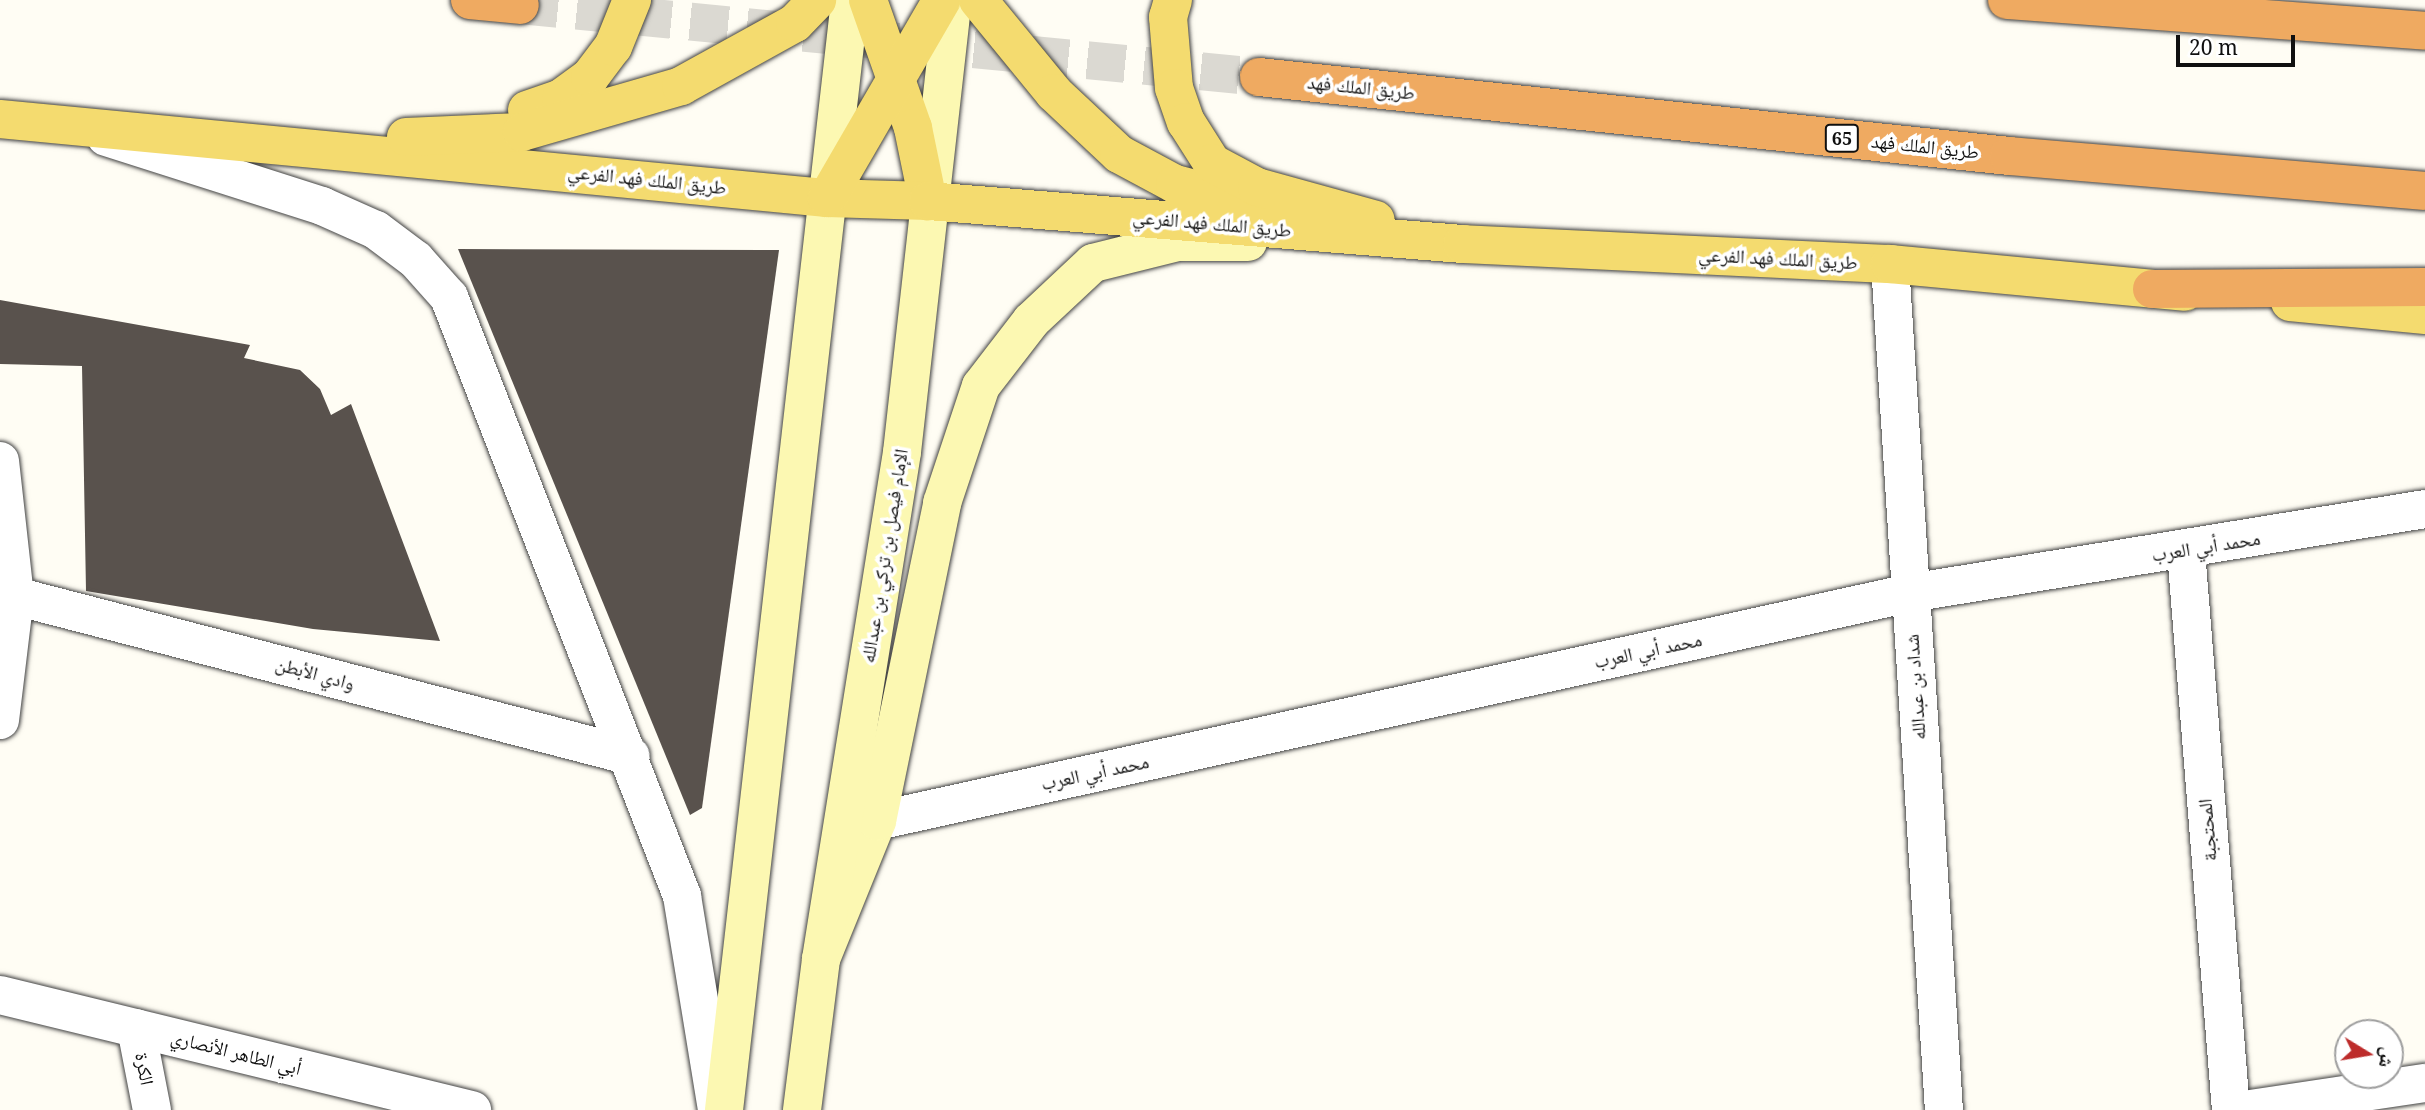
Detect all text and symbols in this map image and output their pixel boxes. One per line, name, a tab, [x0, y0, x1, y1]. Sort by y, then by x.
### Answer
scale bar	[2180, 21, 2299, 65]
text: 20 m	[2189, 33, 2238, 61]
street label: طريق الملك فهد	[1306, 71, 1416, 105]
road number: 65	[1825, 124, 1860, 153]
street label: طريق الملك فهد	[1870, 130, 1980, 164]
street label: طريق الملك فهد الفرعي	[567, 160, 727, 200]
street label: طريق الملك فهد الفرعي	[1132, 206, 1292, 242]
street label: طريق الملك فهد الفرعي	[1698, 243, 1858, 275]
street label: الإمام فيصل بن تركي بن عبدالله	[857, 447, 913, 665]
street label: محمد أبي العرب	[2150, 527, 2262, 567]
street label: محمد أبي العرب	[1592, 628, 1704, 674]
street label: شداد بن عبدالله	[1901, 633, 1931, 741]
street label: وادي الأبطن	[273, 653, 357, 695]
street label: محمد أبي العرب	[1039, 750, 1151, 796]
street label: المحتجبة	[2194, 798, 2222, 862]
north arrow	[2334, 1019, 2404, 1089]
street label: أبي الطاهر الأنصاري	[168, 1026, 304, 1080]
text: ش	[2373, 1045, 2402, 1070]
street label: الكرة	[130, 1051, 158, 1087]

